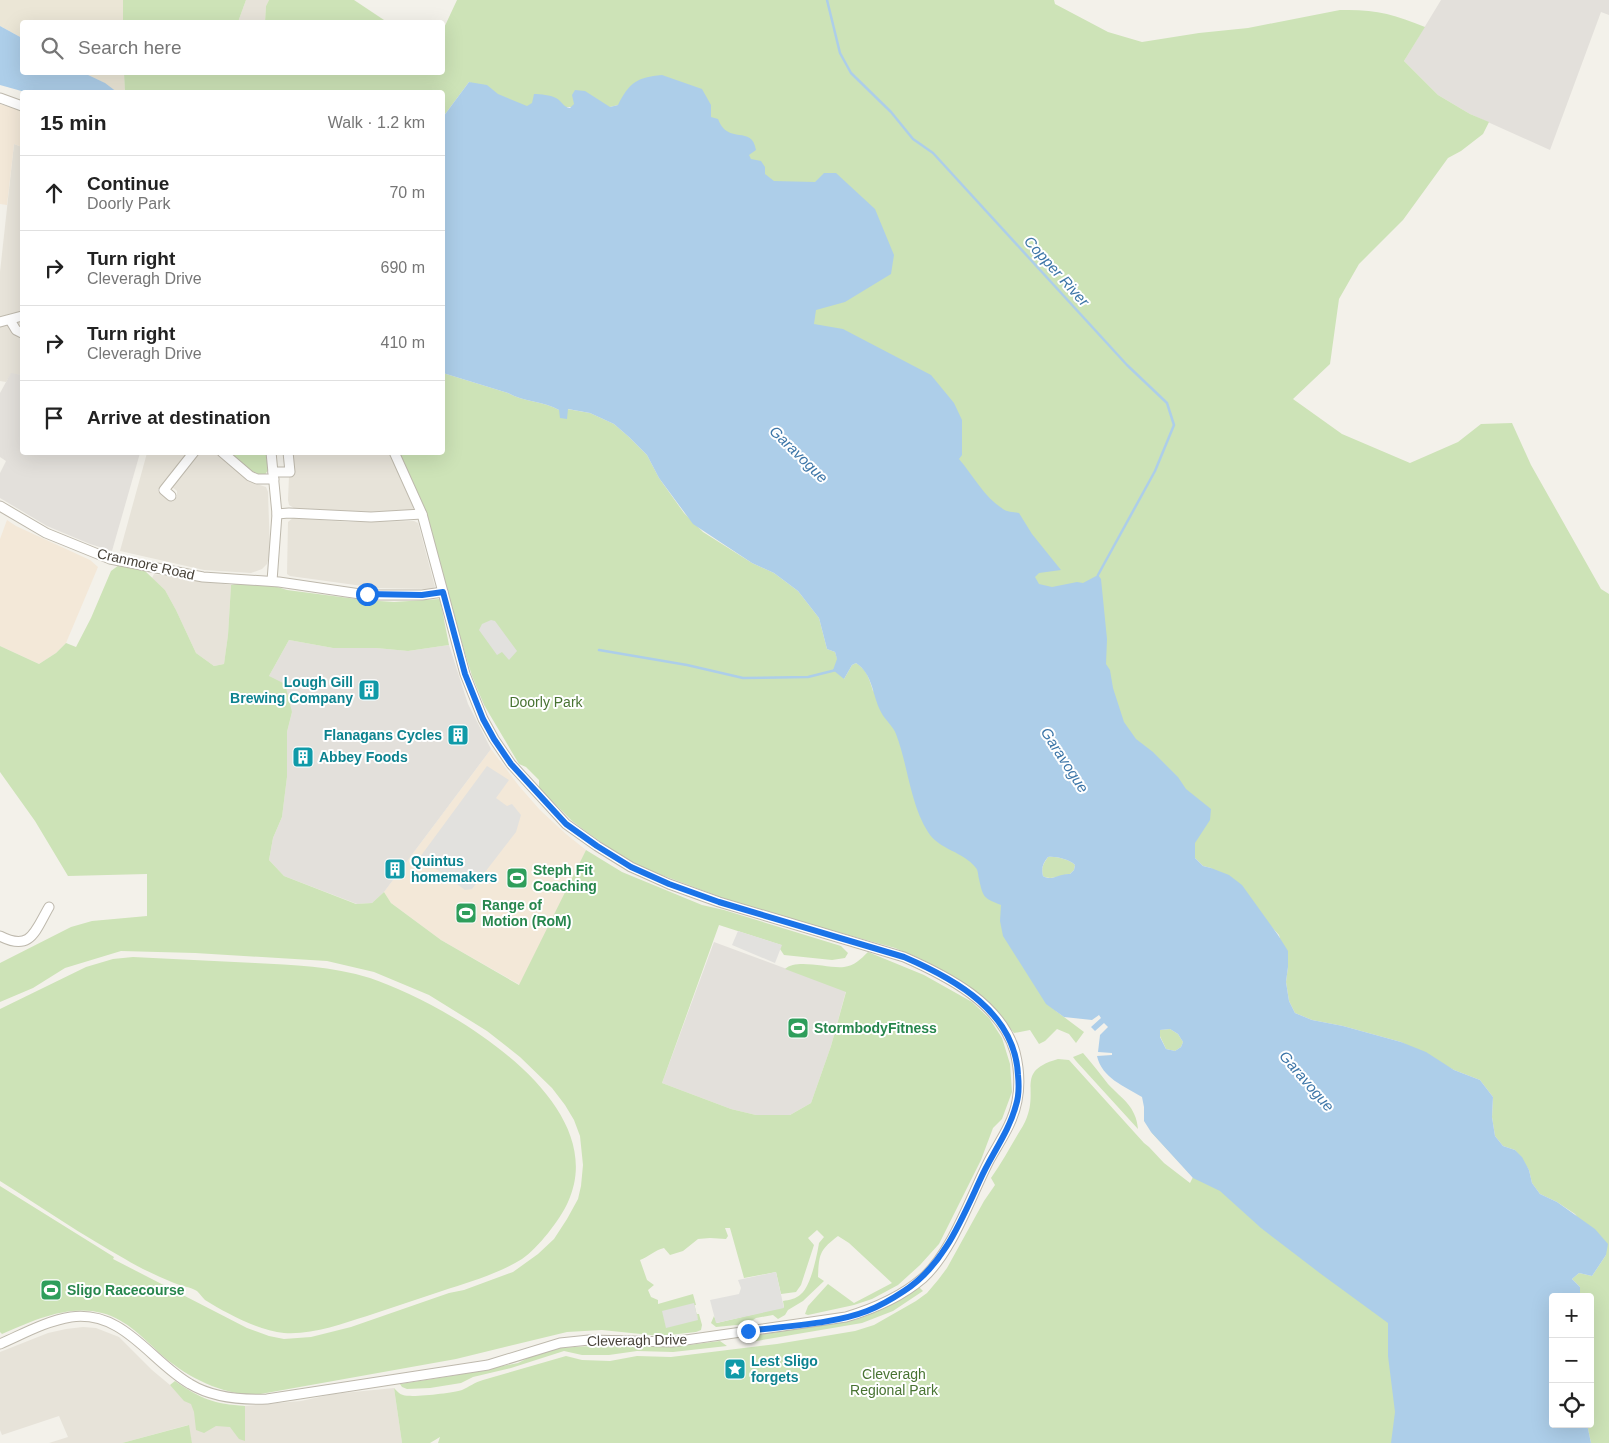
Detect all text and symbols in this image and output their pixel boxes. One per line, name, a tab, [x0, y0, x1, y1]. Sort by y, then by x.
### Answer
search box	[20, 20, 445, 75]
icon: search	[38, 34, 66, 62]
text: Search here	[78, 37, 182, 58]
text: 15 min	[40, 111, 107, 134]
text: Walk · 1.2 km	[328, 114, 425, 131]
text: Continue	[87, 173, 169, 194]
icon: ahead	[40, 179, 68, 207]
text: 70 m	[389, 184, 425, 201]
text: Doorly Park	[87, 195, 171, 212]
water label: Copper River	[1021, 232, 1094, 310]
text: Turn right	[87, 248, 175, 269]
icon: right	[40, 254, 68, 282]
text: 690 m	[381, 259, 425, 276]
text: Cleveragh Drive	[87, 270, 202, 287]
text: Turn right	[87, 323, 175, 344]
icon: right	[40, 329, 68, 357]
text: 410 m	[381, 334, 425, 351]
text: Cleveragh Drive	[87, 345, 202, 362]
icon: arrive	[40, 404, 68, 432]
text: Arrive at destination	[87, 407, 271, 428]
water label: Garavogue	[766, 422, 832, 486]
street label: Cranmore Road	[96, 545, 196, 583]
route start	[356, 583, 379, 606]
place label: Lough Gill Brewing Company	[230, 674, 353, 706]
building icon: Lough Gill Brewing Company	[357, 678, 381, 702]
park label: Doorly Park	[509, 694, 584, 710]
building icon: Flanagans Cycles	[446, 723, 470, 747]
water label: Garavogue	[1038, 724, 1092, 796]
place label: Flanagans Cycles	[324, 727, 442, 743]
building icon: Abbey Foods	[291, 745, 315, 769]
place label: Abbey Foods	[319, 749, 408, 765]
place label: Quintus homemakers	[411, 853, 498, 885]
building icon: Quintus homemakers	[383, 857, 407, 881]
place label: Steph Fit Coaching	[533, 862, 597, 894]
sports icon: Steph Fit Coaching	[505, 866, 529, 890]
place label: Range of Motion (RoM)	[482, 897, 571, 929]
sports icon: Range of Motion (RoM)	[454, 901, 478, 925]
sports icon: StormbodyFitness	[786, 1016, 810, 1040]
place label: StormbodyFitness	[814, 1020, 937, 1036]
water label: Garavogue	[1276, 1047, 1338, 1115]
sports icon: Sligo Racecourse	[39, 1278, 63, 1302]
place label: Sligo Racecourse	[67, 1282, 185, 1298]
map controls	[1549, 1293, 1594, 1428]
button: +	[1549, 1293, 1594, 1338]
route end	[737, 1320, 760, 1343]
street label: Cleveragh Drive	[587, 1331, 688, 1349]
button: −	[1549, 1338, 1594, 1383]
place label: Lest Sligo forgets	[751, 1353, 818, 1385]
place icon: Lest Sligo forgets	[723, 1357, 747, 1381]
park label: Cleveragh Regional Park	[850, 1366, 939, 1398]
button: locate	[1549, 1383, 1594, 1428]

